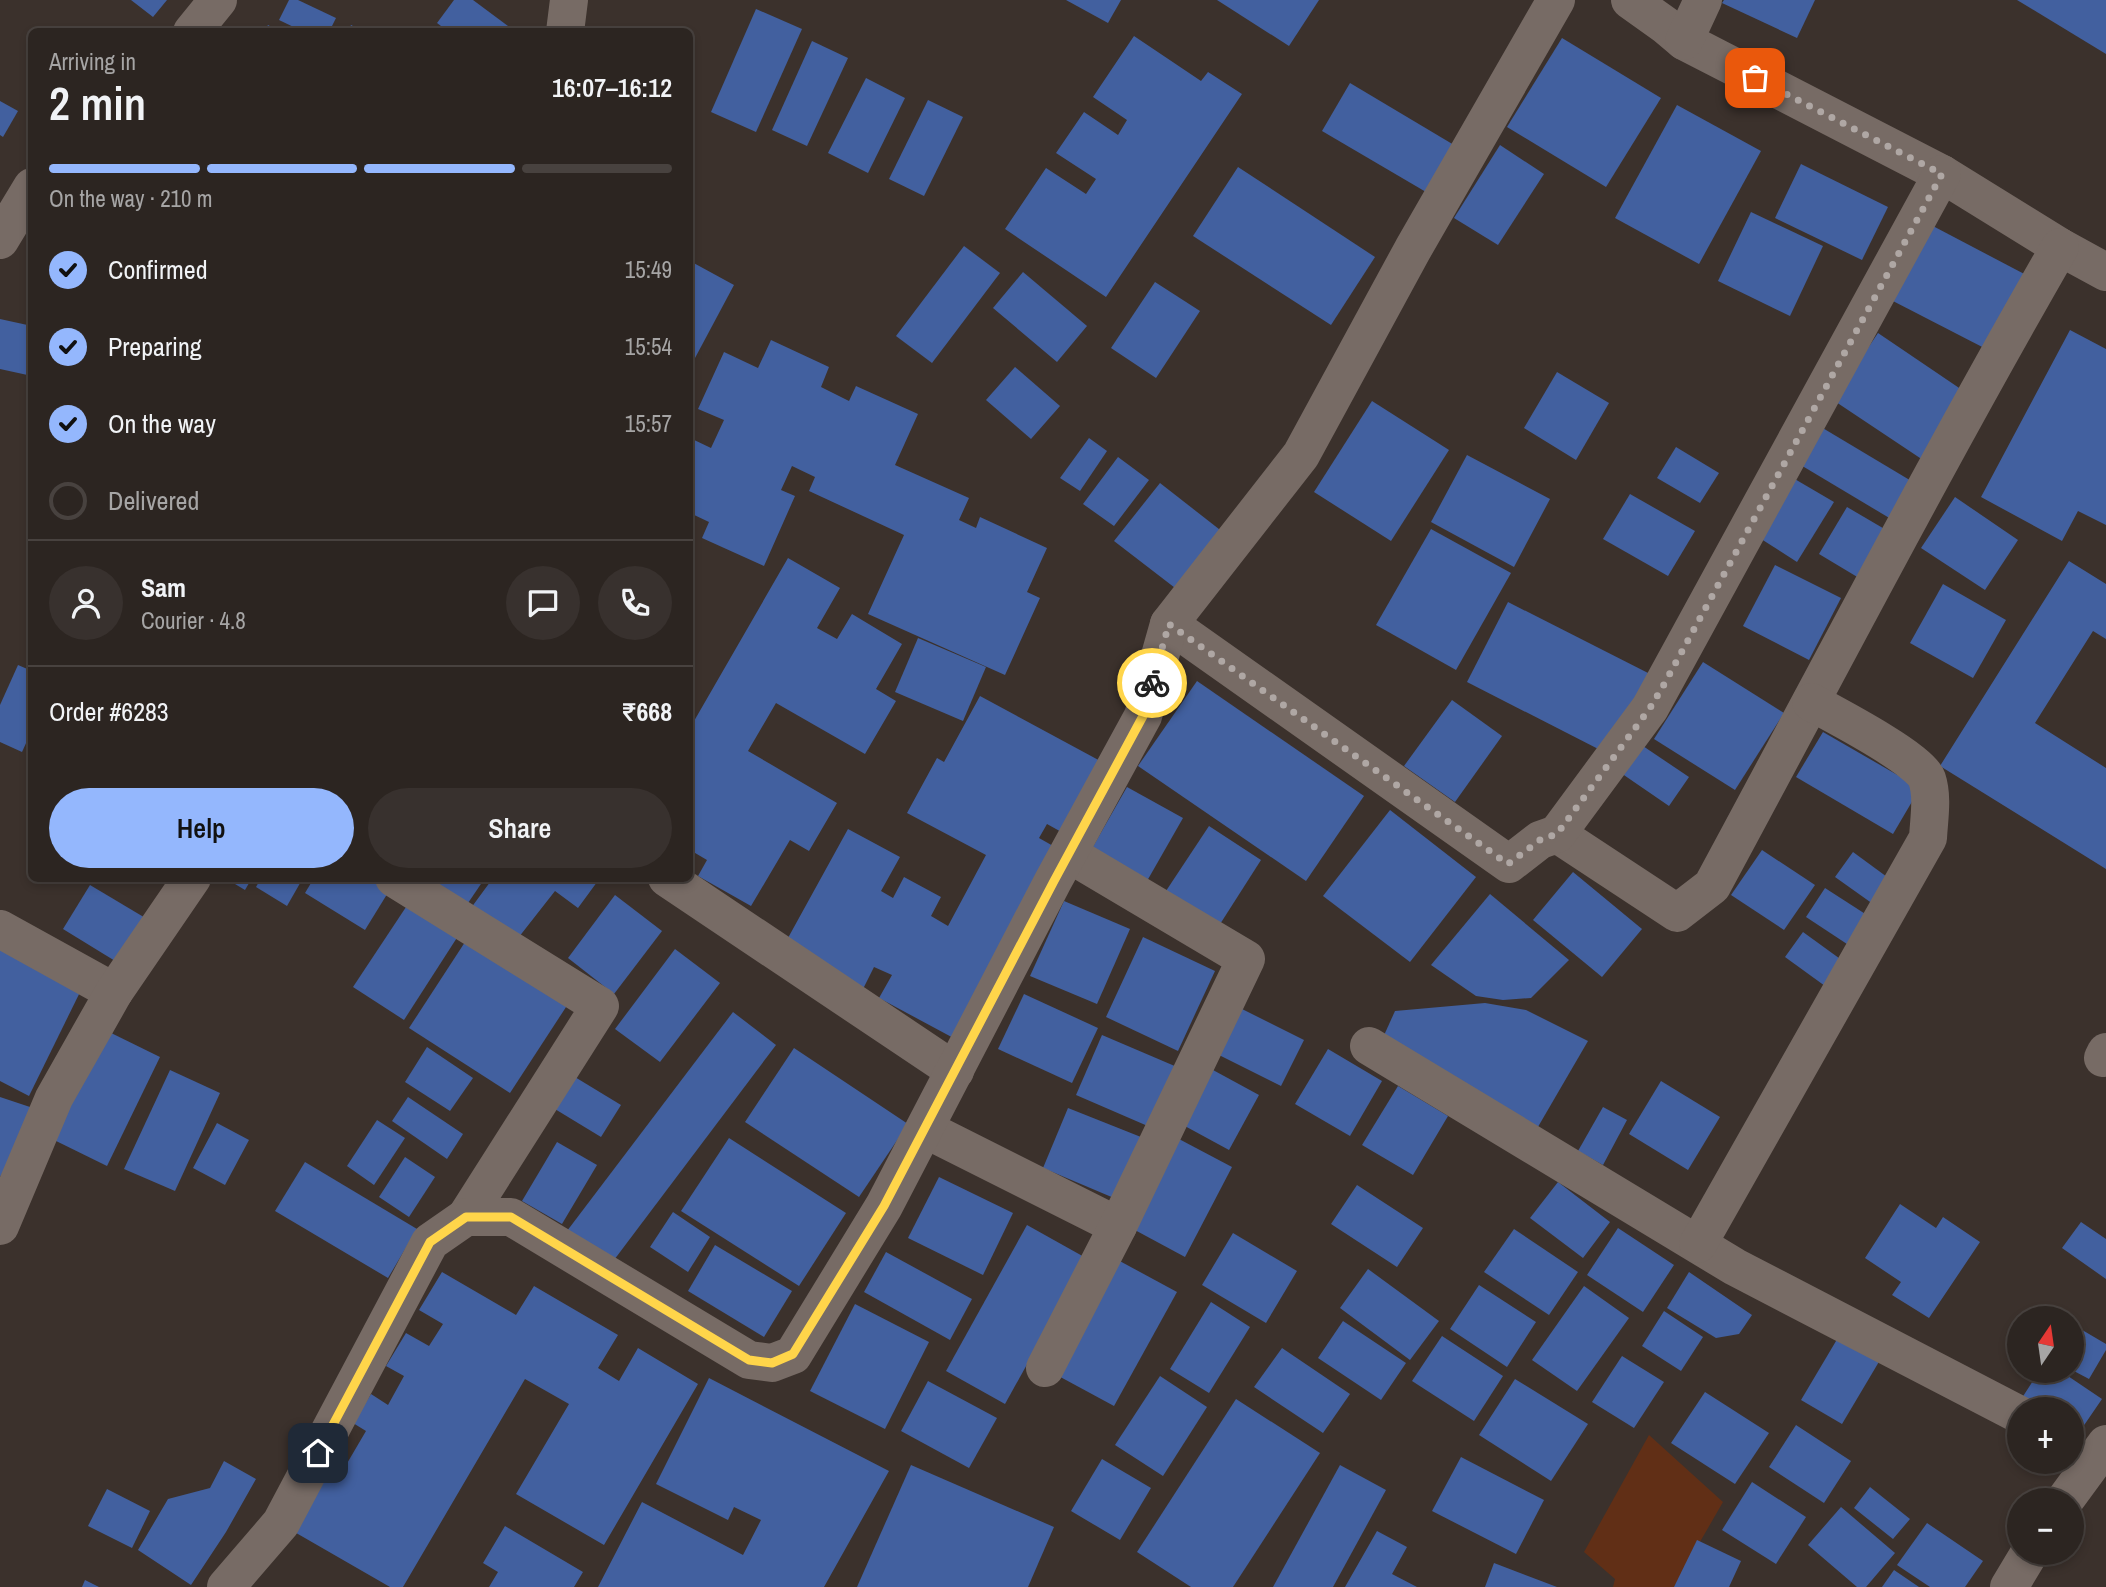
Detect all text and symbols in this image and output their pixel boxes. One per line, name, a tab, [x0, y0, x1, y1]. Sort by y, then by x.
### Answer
text: Arriving in	[49, 46, 136, 77]
pin	[1725, 48, 1785, 108]
icon: bag	[1736, 59, 1774, 97]
text: 16:07–16:12	[552, 70, 672, 105]
text: 2 min	[49, 72, 146, 134]
text: On the way · 210 m	[49, 183, 213, 214]
icon: check	[49, 251, 87, 289]
text: Confirmed	[108, 252, 208, 287]
text: 15:49	[625, 254, 672, 285]
icon: check	[49, 328, 87, 366]
text: Preparing	[108, 329, 202, 364]
text: 15:54	[625, 331, 672, 362]
icon: check	[49, 405, 87, 443]
text: On the way	[108, 406, 216, 441]
text: 15:57	[625, 408, 672, 439]
text: Delivered	[108, 483, 199, 518]
button: person	[49, 566, 123, 640]
button: chat	[506, 566, 580, 640]
button: phone	[598, 566, 672, 640]
text: Sam	[141, 570, 186, 605]
text: Courier · 4.8	[141, 605, 246, 636]
courier	[1117, 648, 1187, 718]
icon: bike	[1133, 664, 1171, 702]
text: Order #6283	[49, 694, 169, 729]
text: ₹668	[621, 694, 672, 729]
button: Help	[49, 788, 354, 868]
button: Share	[368, 788, 672, 868]
north arrow	[2007, 1306, 2084, 1382]
map controls	[2007, 1306, 2084, 1565]
button: +	[2007, 1397, 2084, 1474]
pin	[288, 1423, 348, 1483]
icon: home	[299, 1434, 337, 1472]
button: −	[2007, 1488, 2084, 1565]

